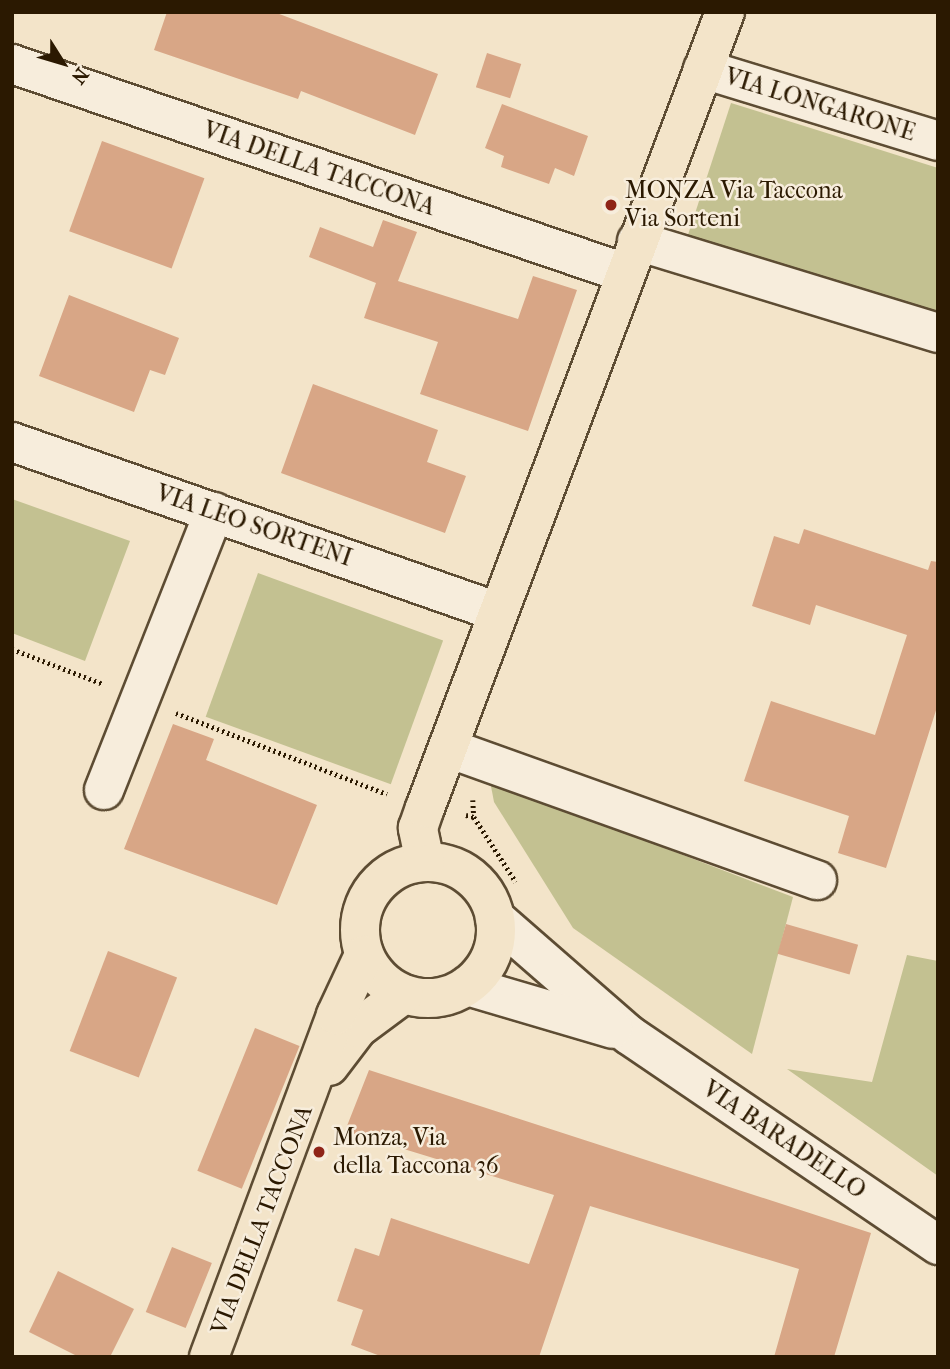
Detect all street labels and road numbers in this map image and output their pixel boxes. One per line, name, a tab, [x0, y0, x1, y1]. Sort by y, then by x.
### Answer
street label: VIA LONGARONE	[721, 62, 919, 148]
street label: VIA DELLA TACCONA	[199, 116, 439, 222]
street label: VIA LEO SORTENI	[152, 479, 356, 573]
street label: VIA BARADELLO	[697, 1075, 871, 1205]
street label: VIA DELLA TACCONA	[205, 1101, 319, 1339]

